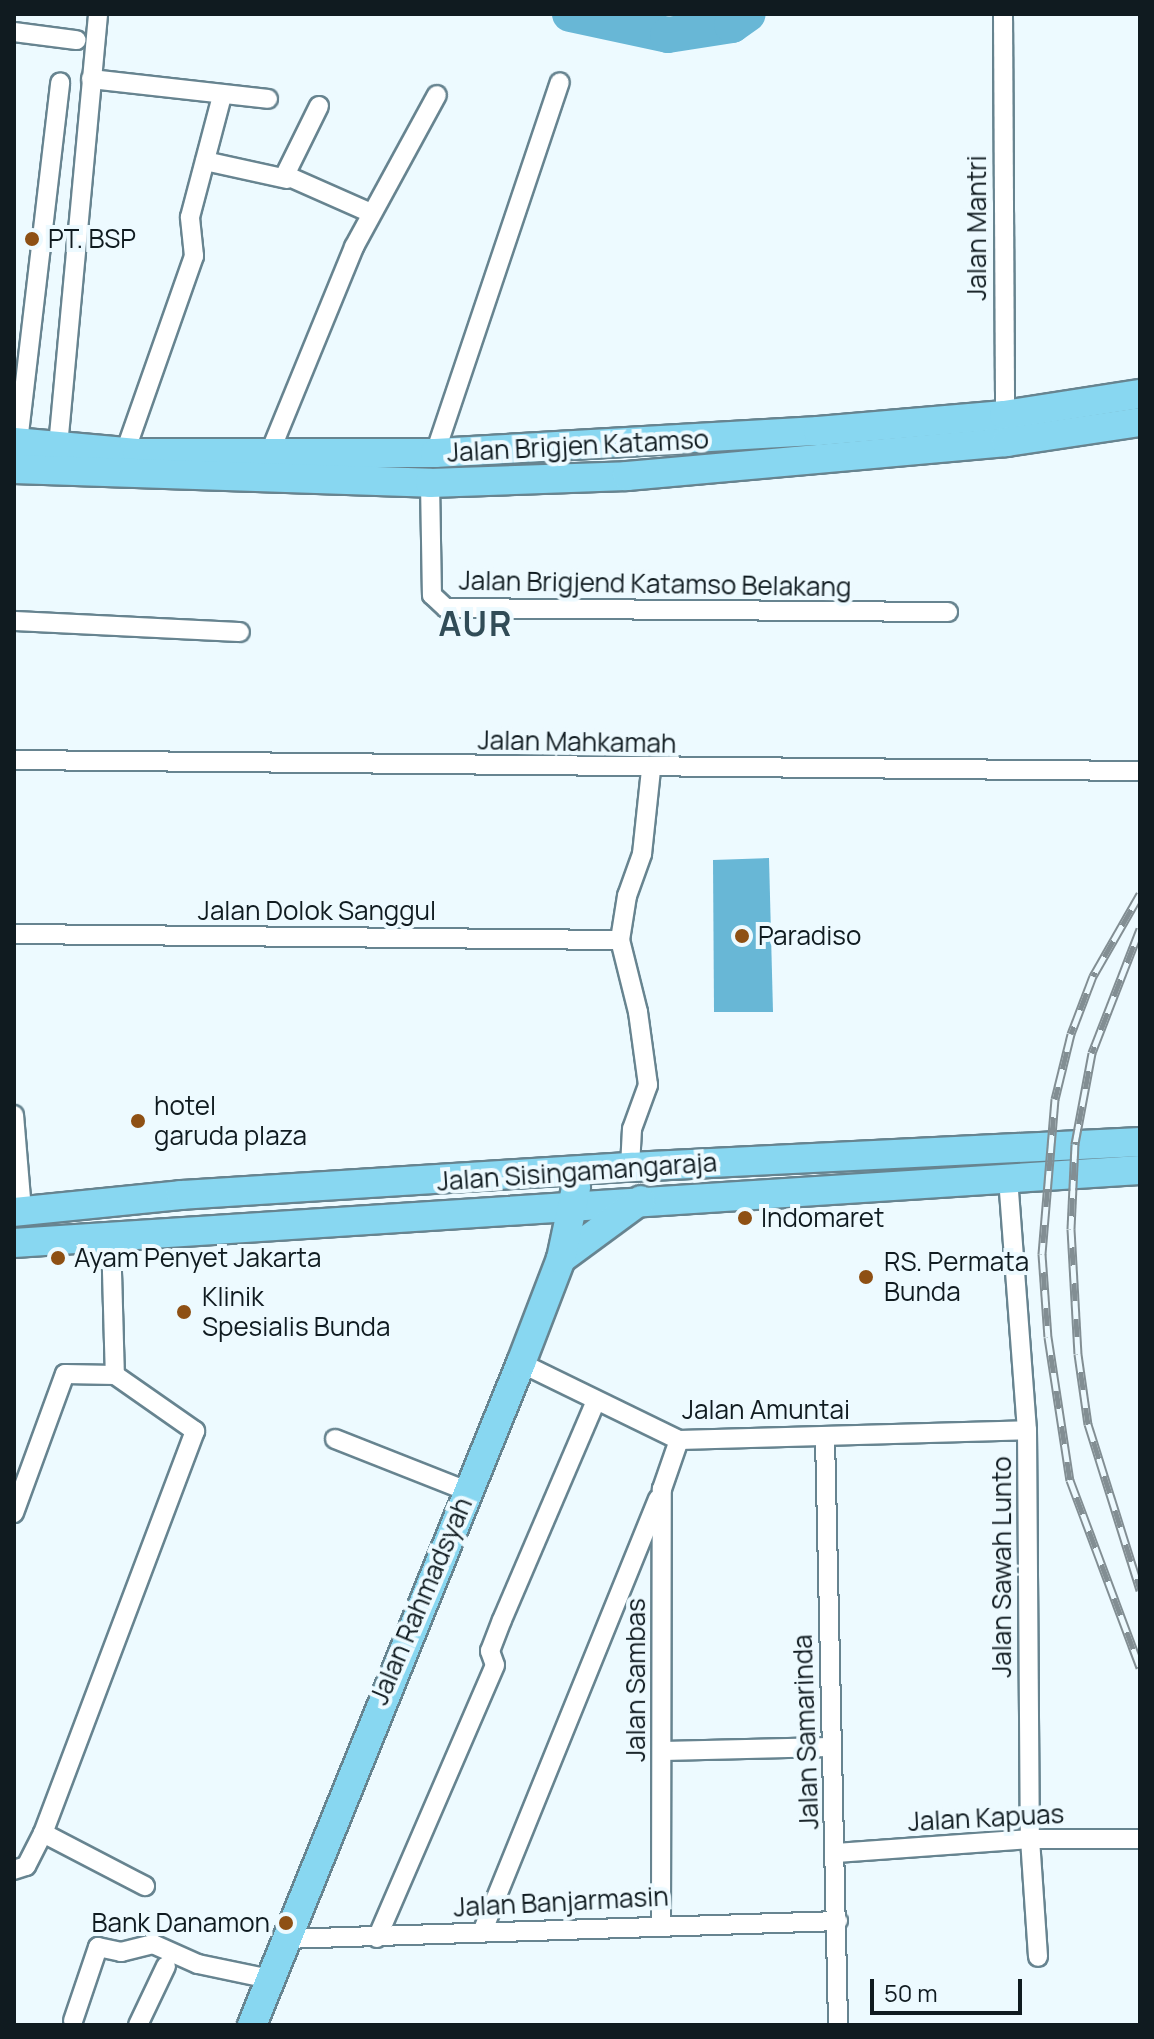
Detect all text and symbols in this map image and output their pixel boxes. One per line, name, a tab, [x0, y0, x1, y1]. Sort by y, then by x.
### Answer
street label: Jalan Mantri	[961, 155, 993, 301]
place label: PT. BSP	[48, 223, 136, 255]
marker: PT. BSP	[23, 230, 41, 248]
street label: Jalan Brigjen Katamso	[446, 424, 710, 468]
street label: Jalan Brigjend Katamso Belakang	[458, 565, 852, 603]
district label: AUR	[438, 604, 514, 644]
street label: Jalan Mahkamah	[477, 725, 677, 759]
street label: Jalan Dolok Sanggul	[198, 895, 436, 927]
place label: Paradiso	[758, 920, 861, 952]
marker: Paradiso	[733, 927, 751, 945]
place label: hotel garuda plaza	[154, 1090, 307, 1152]
marker: hotel garuda plaza	[129, 1112, 147, 1130]
street label: Jalan Sisingamangaraja	[436, 1147, 718, 1197]
place label: Indomaret	[761, 1202, 884, 1234]
marker: Indomaret	[736, 1209, 754, 1227]
place label: Ayam Penyet Jakarta	[74, 1242, 321, 1274]
place label: RS. Permata Bunda	[884, 1246, 1029, 1308]
marker: Ayam Penyet Jakarta	[49, 1249, 67, 1267]
marker: RS. Permata Bunda	[855, 1266, 877, 1288]
place label: Klinik Spesialis Bunda	[202, 1281, 390, 1342]
marker: Klinik Spesialis Bunda	[173, 1301, 195, 1323]
street label: Jalan Amuntai	[682, 1394, 850, 1426]
street label: Jalan Sawah Lunto	[986, 1456, 1018, 1678]
street label: Jalan Rahmadsyah	[363, 1493, 479, 1709]
street label: Jalan Sambas	[620, 1598, 652, 1762]
street label: Jalan Samarinda	[787, 1634, 825, 1830]
street label: Jalan Kapuas	[907, 1798, 1065, 1838]
street label: Jalan Banjarmasin	[453, 1881, 669, 1923]
place label: Bank Danamon	[92, 1907, 270, 1939]
marker: Bank Danamon	[277, 1914, 295, 1932]
scale bar	[874, 1963, 1026, 2013]
text: 50 m	[884, 1976, 938, 2009]

